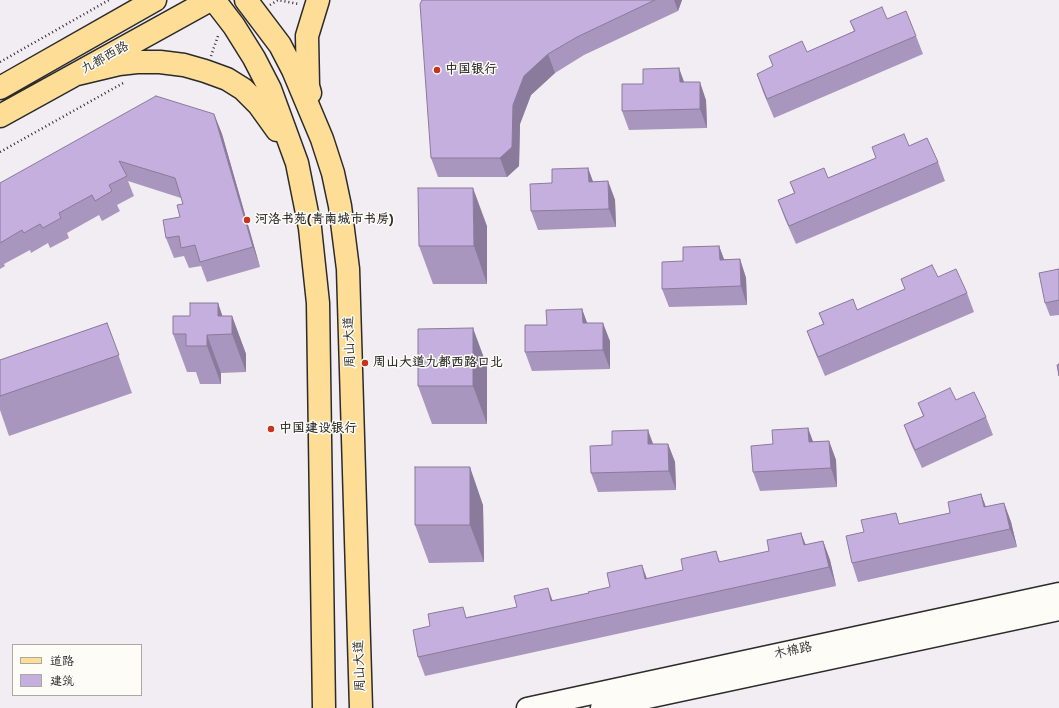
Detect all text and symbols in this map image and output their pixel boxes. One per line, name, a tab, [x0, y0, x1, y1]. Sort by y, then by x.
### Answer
street label: 九都西路	[78, 39, 132, 77]
place label: 中国银行	[445, 62, 497, 78]
marker: 中国银行	[432, 65, 442, 75]
place label: 河洛书苑(青南城市书房)	[255, 212, 393, 228]
marker: 河洛书苑(青南城市书房)	[242, 215, 252, 225]
street label: 周山大道	[341, 316, 359, 368]
place label: 周山大道九都西路口北	[373, 355, 503, 371]
marker: 周山大道九都西路口北	[360, 358, 370, 368]
place label: 中国建设银行	[279, 421, 357, 437]
marker: 中国建设银行	[266, 424, 276, 434]
street label: 木棉路	[772, 639, 814, 663]
street label: 周山大道	[351, 640, 369, 692]
legend	[12, 644, 142, 696]
text: 道路	[50, 654, 74, 668]
text: 建筑	[50, 674, 74, 688]

